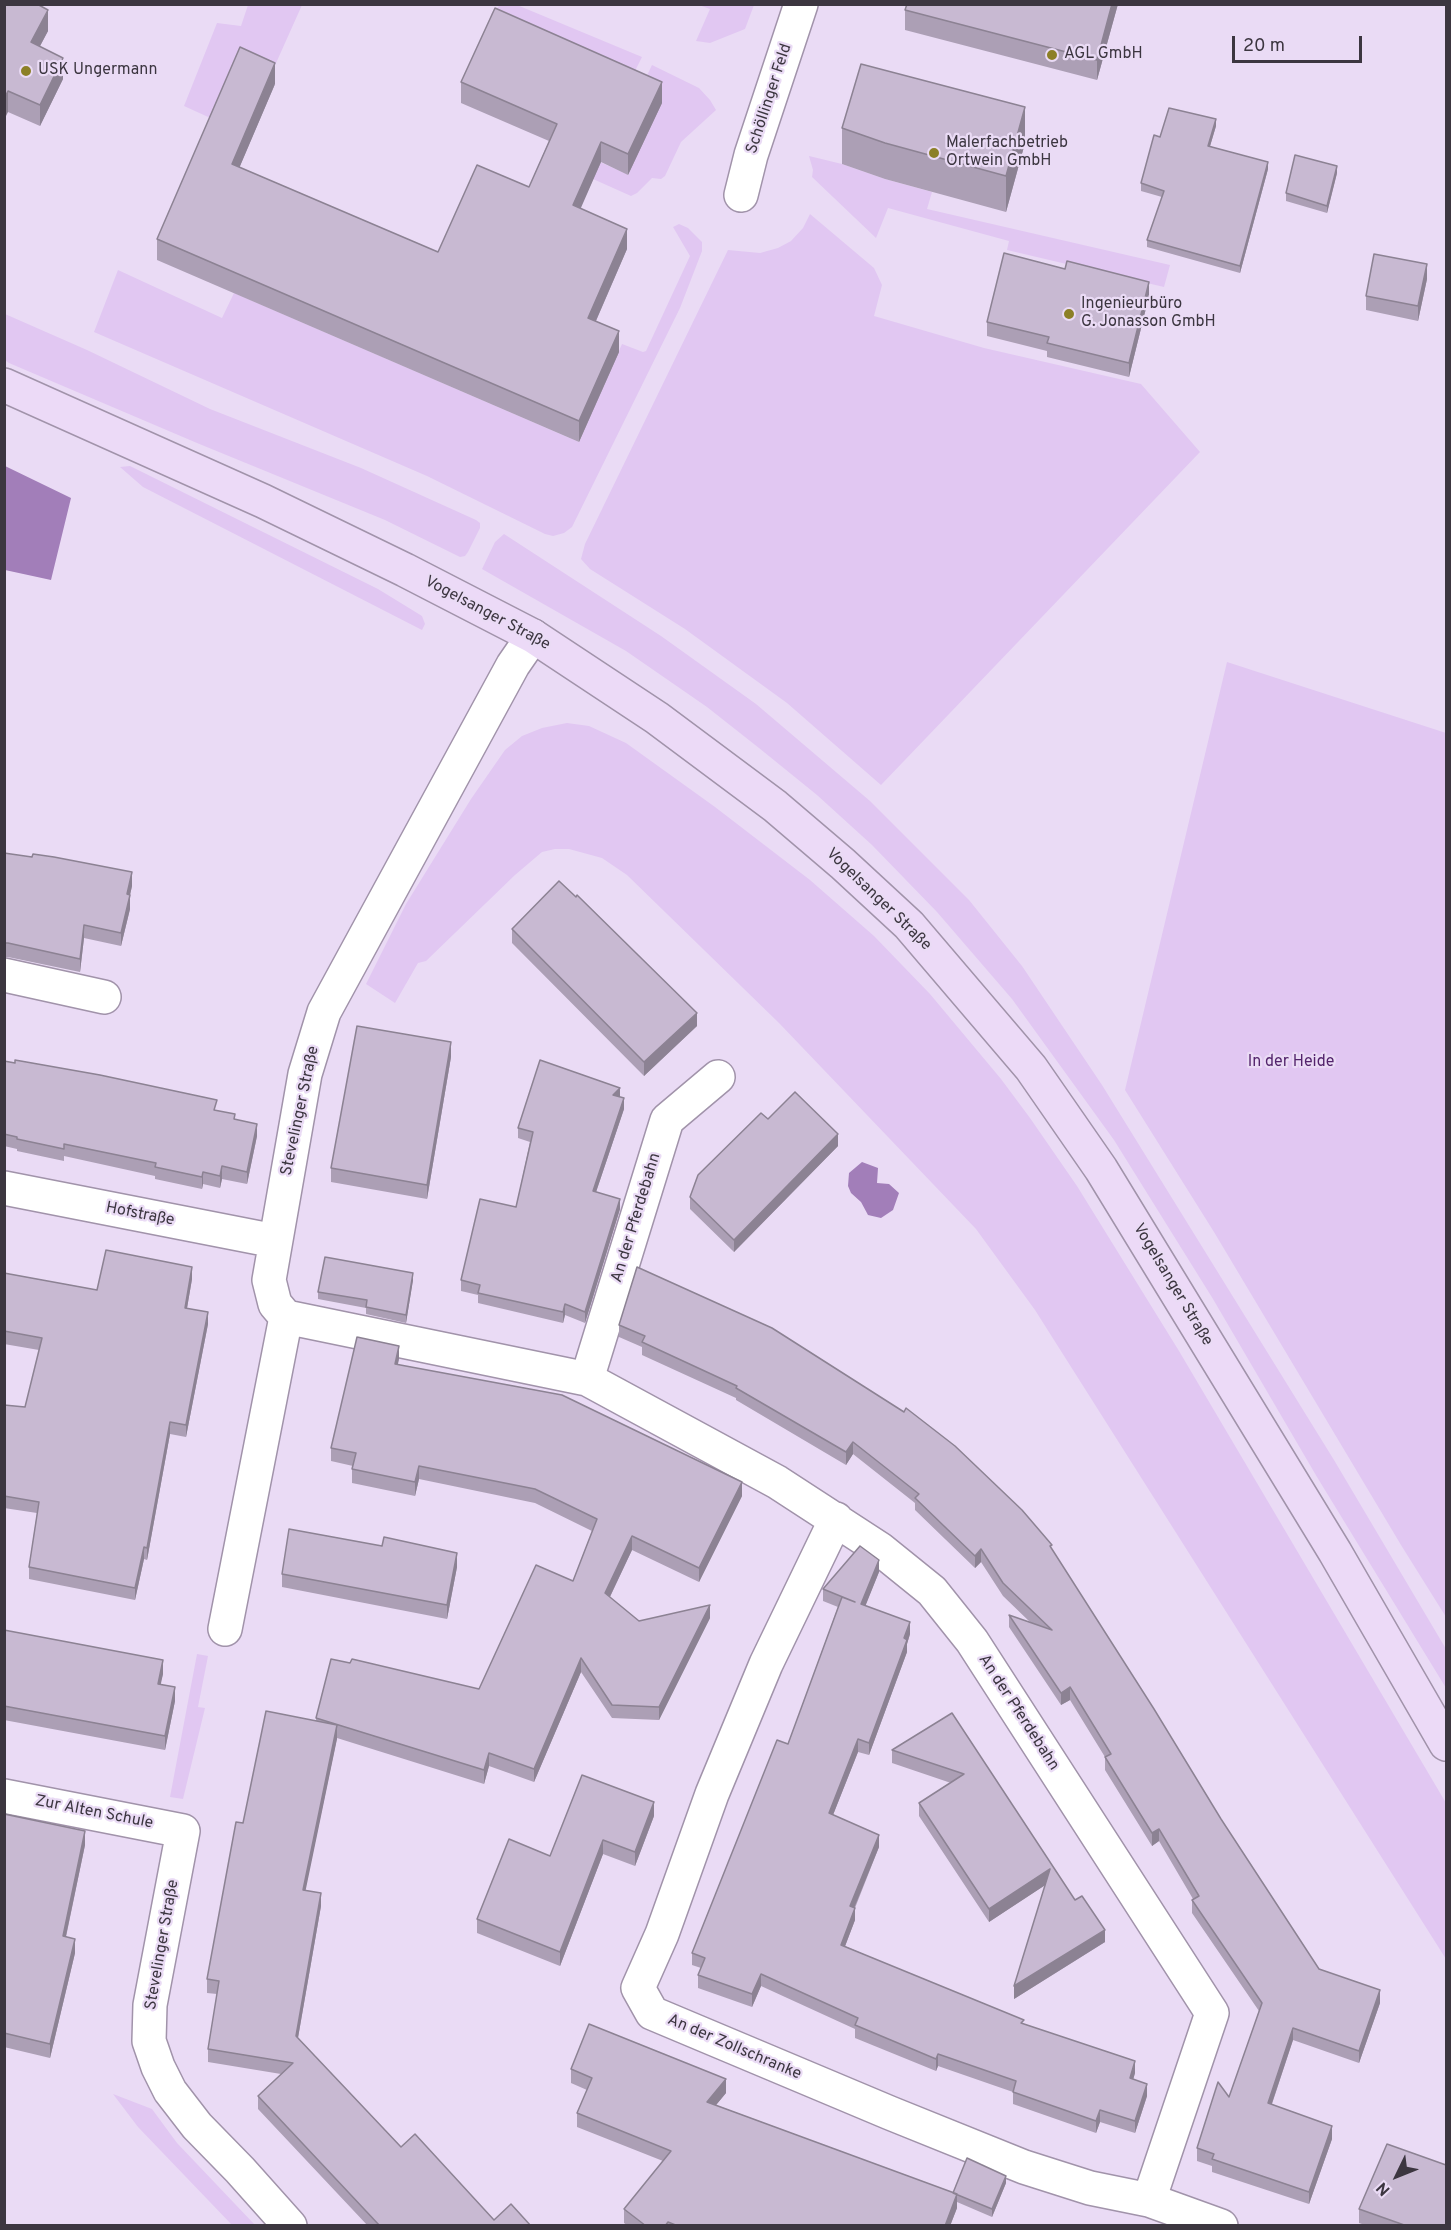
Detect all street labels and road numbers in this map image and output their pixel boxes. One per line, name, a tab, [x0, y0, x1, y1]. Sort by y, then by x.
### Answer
street label: Schöllinger Feld	[743, 42, 797, 156]
street label: Vogelsanger Straße	[421, 573, 553, 655]
street label: Vogelsanger Straße	[821, 845, 935, 955]
street label: Stevelinger Straße	[278, 1044, 324, 1178]
street label: An der Pferdebahn	[608, 1151, 666, 1285]
street label: Hofstraße	[104, 1199, 176, 1231]
street label: Vogelsanger Straße	[1128, 1220, 1216, 1350]
street label: An der Pferdebahn	[973, 1651, 1063, 1775]
street label: Zur Alten Schule	[33, 1792, 155, 1834]
street label: Stevelinger Straße	[142, 1878, 184, 2012]
street label: An der Zollschranke	[664, 2011, 804, 2085]

